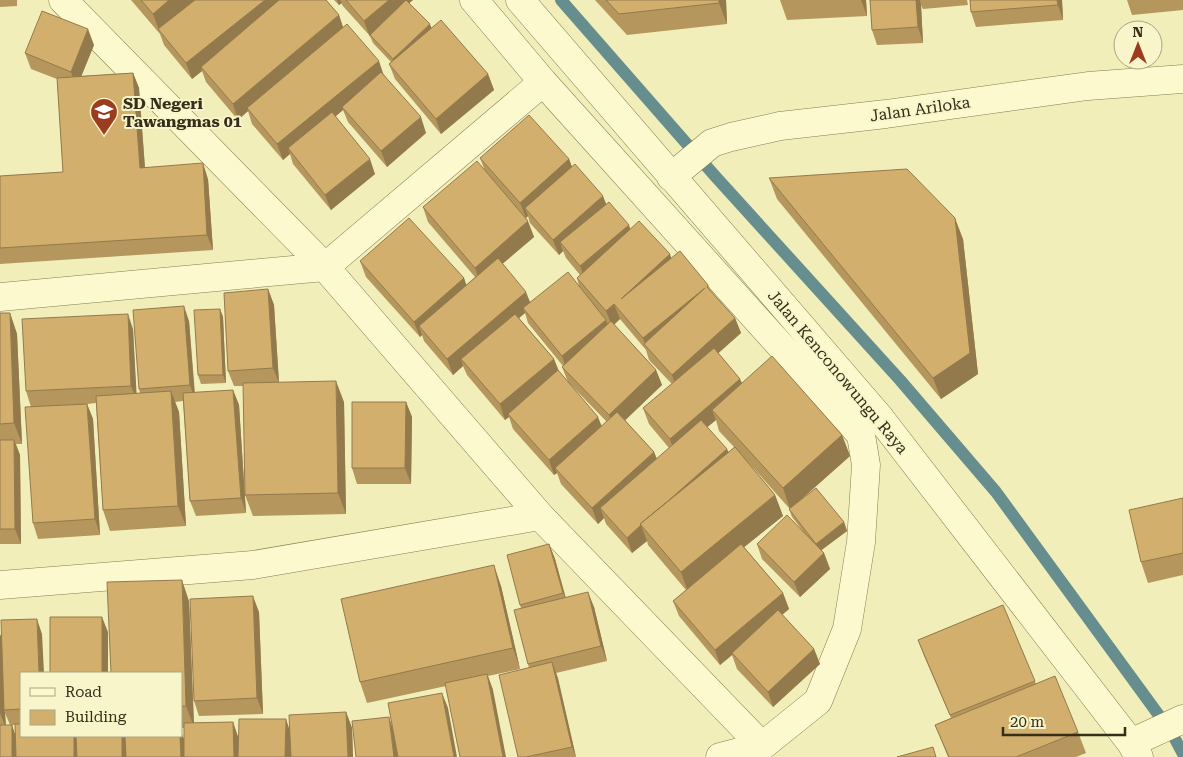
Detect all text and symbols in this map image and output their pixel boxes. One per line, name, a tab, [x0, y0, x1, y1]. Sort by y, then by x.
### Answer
north arrow	[1113, 20, 1163, 70]
text: N	[1133, 24, 1144, 40]
street label: Jalan Ariloka	[869, 93, 972, 125]
place label: SD Negeri Tawangmas 01	[123, 94, 242, 131]
school or university icon: SD Negeri Tawangmas 01	[89, 97, 119, 136]
street label: Jalan Kenconowungu Raya	[764, 286, 912, 458]
legend	[20, 672, 182, 737]
text: Road	[65, 683, 102, 701]
scale bar	[1003, 704, 1126, 736]
text: Building	[65, 708, 127, 726]
text: 20 m	[1010, 713, 1045, 731]

